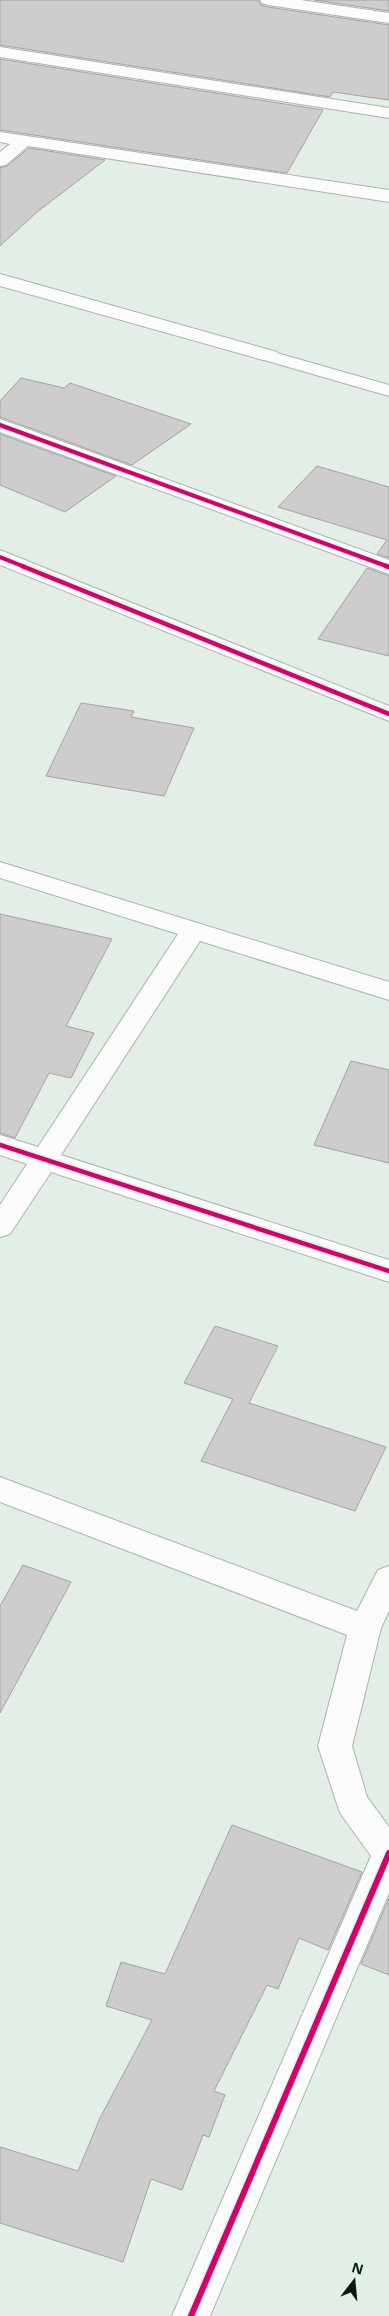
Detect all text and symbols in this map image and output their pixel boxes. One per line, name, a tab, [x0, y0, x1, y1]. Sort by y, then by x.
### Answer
north arrow	[329, 2256, 379, 2306]
text: N	[350, 2257, 366, 2279]

